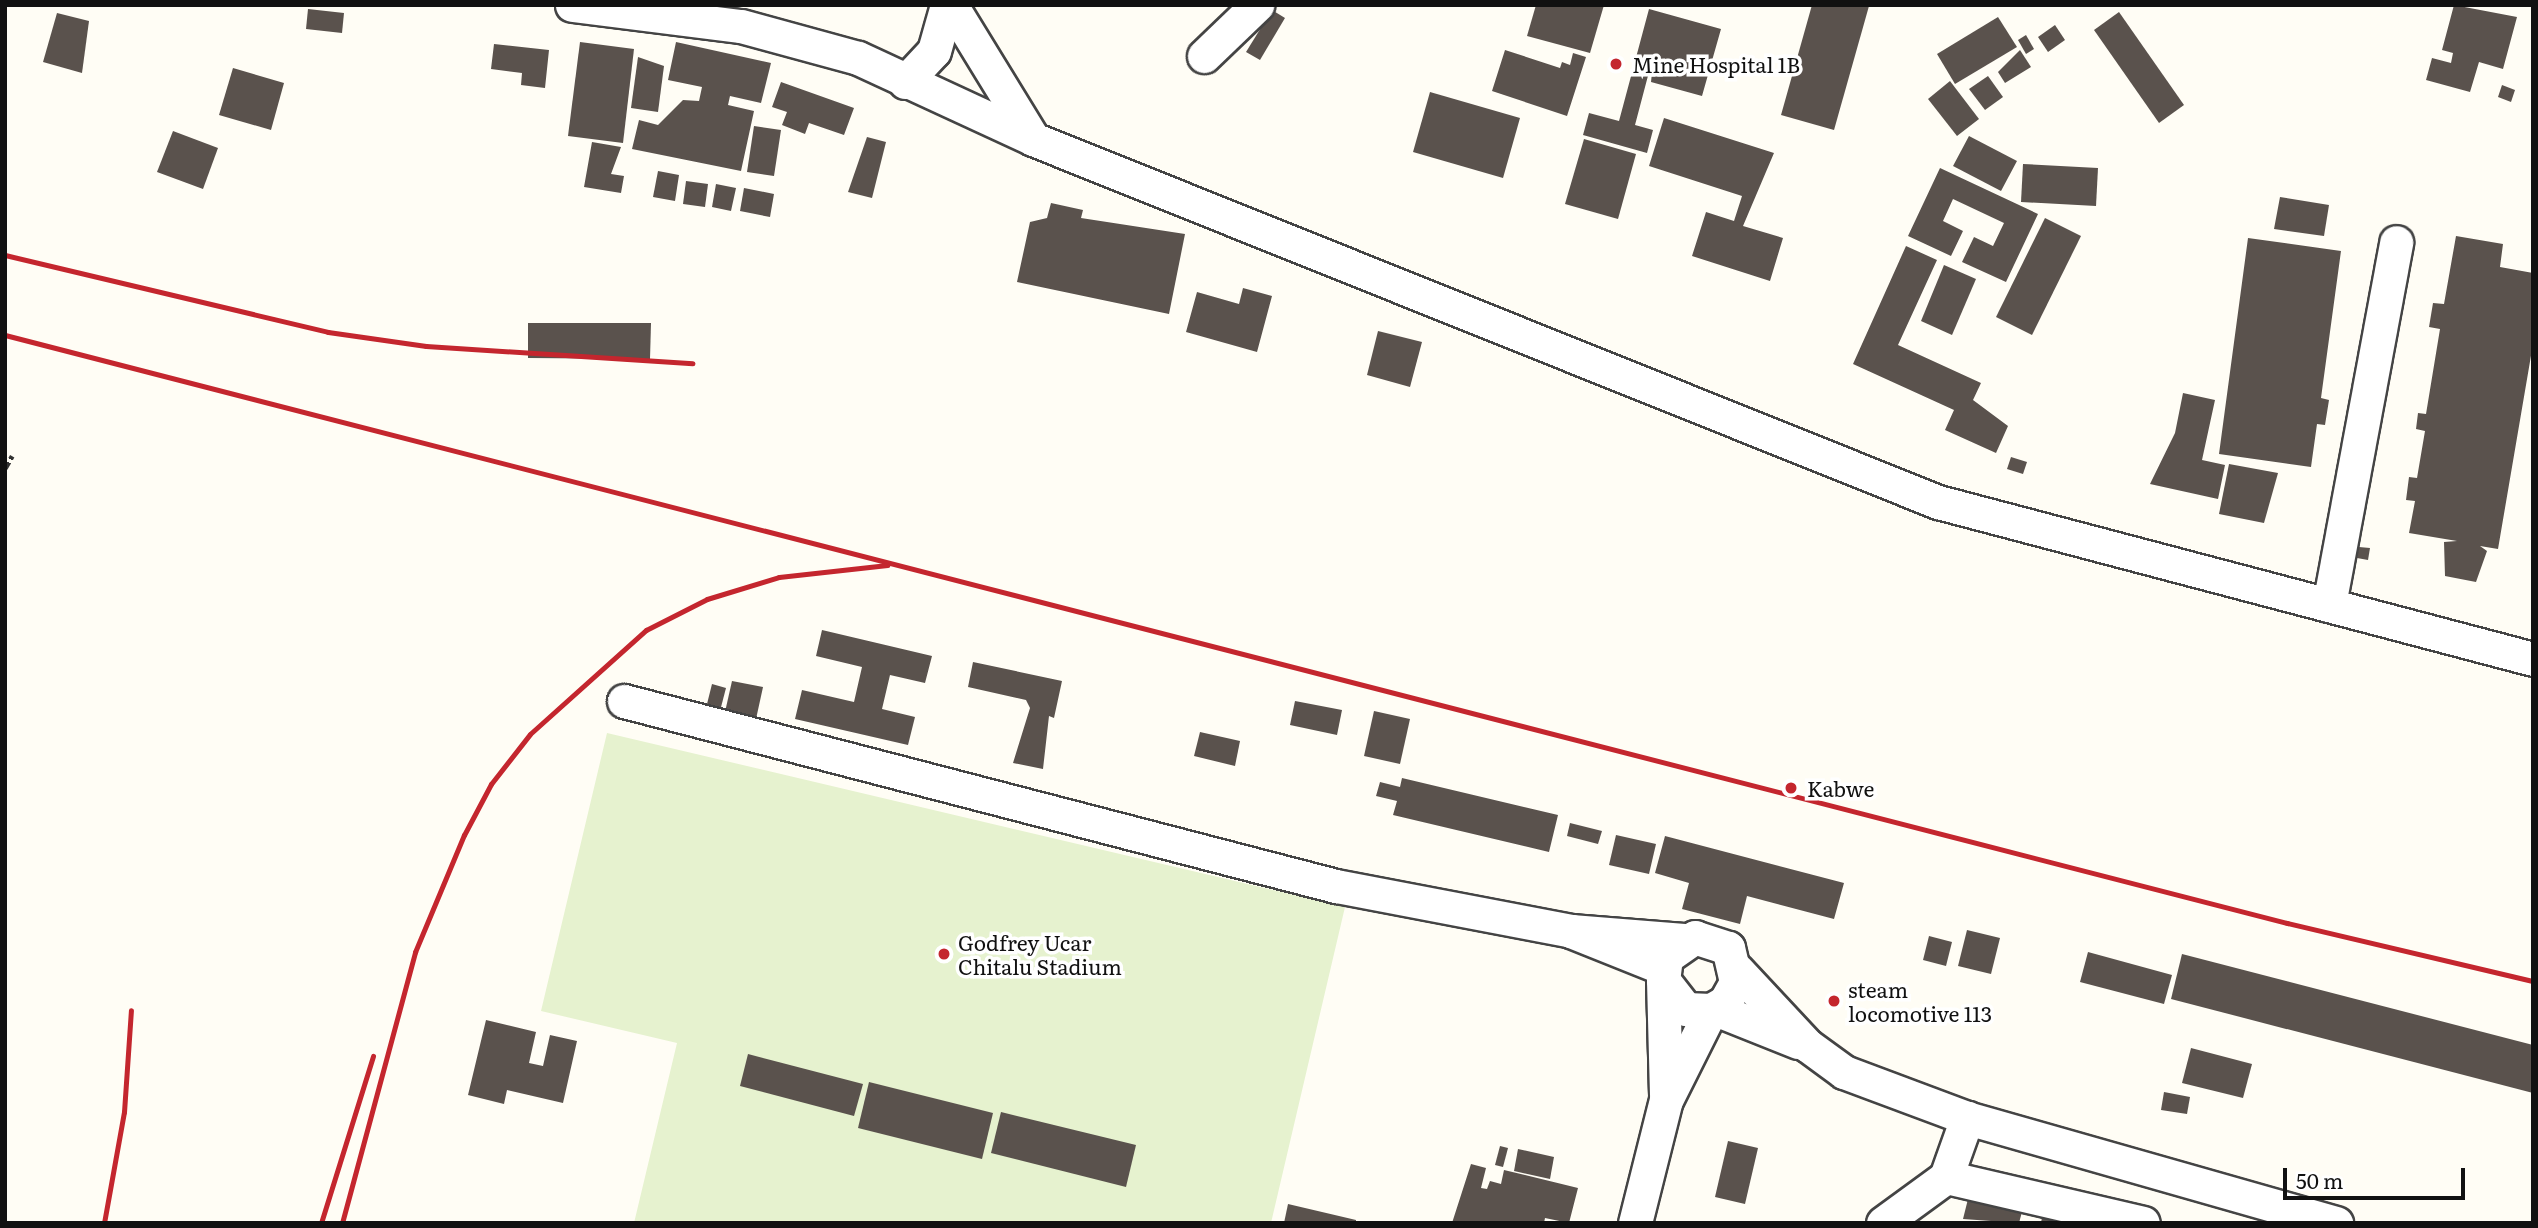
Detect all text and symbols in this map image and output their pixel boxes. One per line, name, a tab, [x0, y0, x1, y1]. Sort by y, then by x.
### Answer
place label: Mine Hospital 1B	[1632, 51, 1800, 77]
marker: Mine Hospital 1B	[1606, 54, 1626, 74]
place label: Kabwe	[1807, 775, 1874, 801]
marker: Kabwe	[1781, 778, 1801, 798]
place label: Godfrey Ucar Chitalu Stadium	[958, 929, 1122, 979]
marker: Godfrey Ucar Chitalu Stadium	[936, 946, 952, 962]
place label: steam locomotive 113	[1848, 976, 1992, 1026]
marker: steam locomotive 113	[1826, 993, 1842, 1009]
scale bar	[2286, 1154, 2468, 1198]
text: 50 m	[2296, 1164, 2343, 1195]

